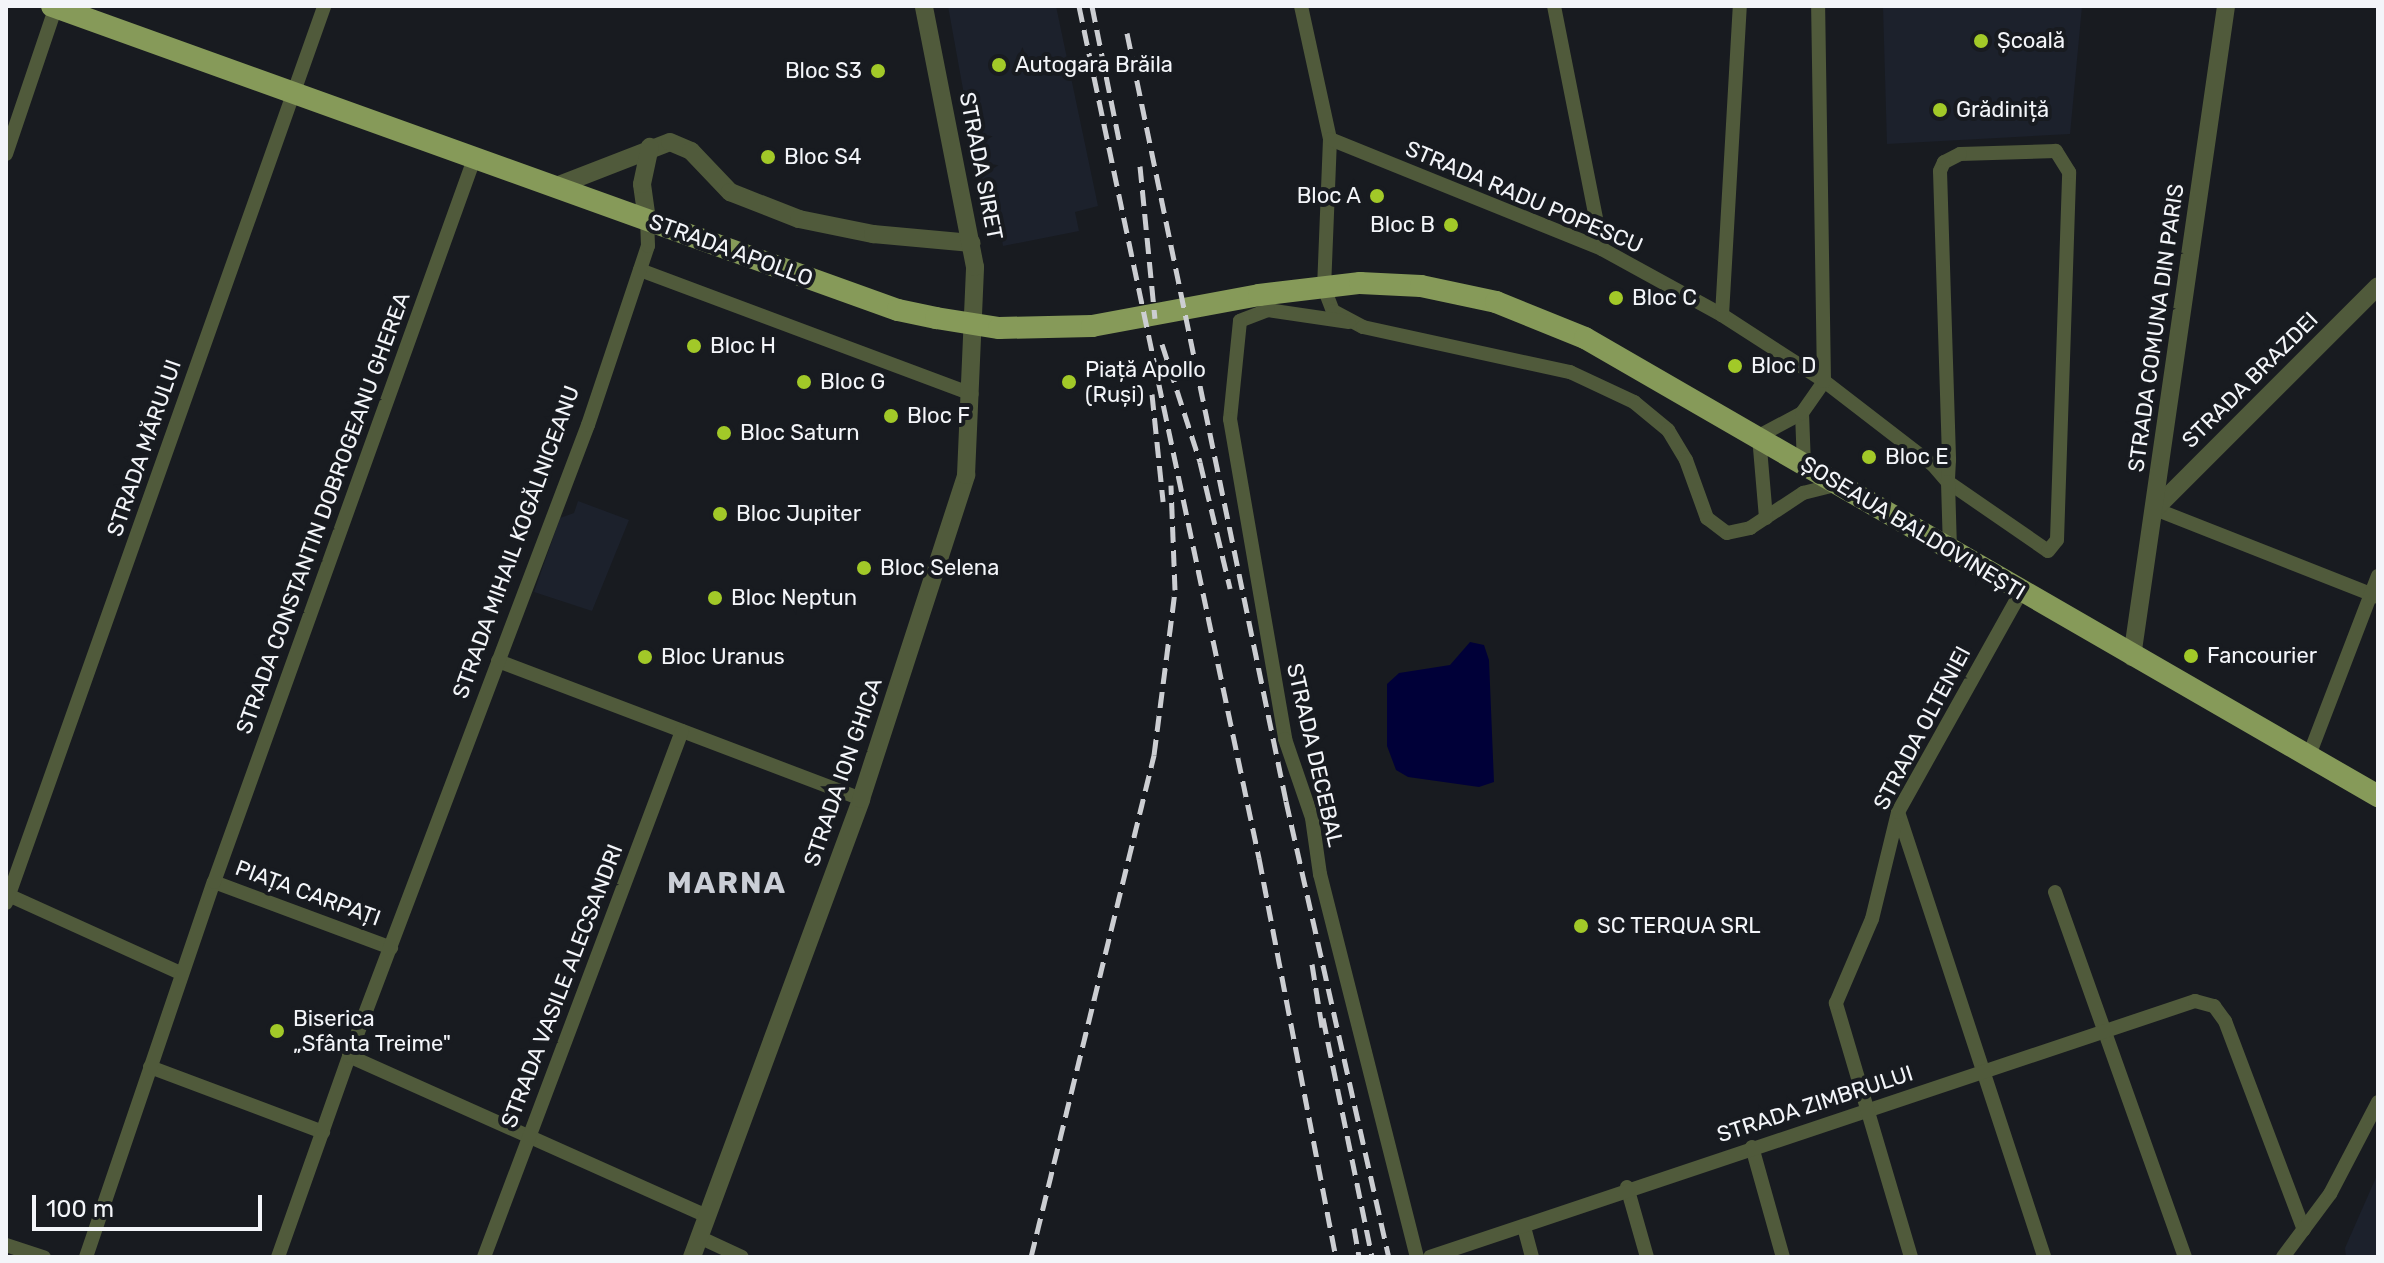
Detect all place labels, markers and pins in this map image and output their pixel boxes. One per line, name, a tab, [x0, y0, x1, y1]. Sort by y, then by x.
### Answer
place label: Școală	[1997, 28, 2065, 54]
marker: Școală	[1972, 32, 1990, 50]
place label: Autogara Brăila	[1015, 52, 1173, 78]
marker: Autogara Brăila	[990, 56, 1008, 74]
place label: Bloc S3	[785, 58, 862, 84]
marker: Bloc S3	[869, 62, 887, 80]
place label: Grădiniță	[1956, 97, 2049, 123]
marker: Grădiniță	[1931, 101, 1949, 119]
place label: Bloc S4	[784, 144, 862, 170]
marker: Bloc S4	[759, 148, 777, 166]
place label: Bloc A	[1296, 183, 1361, 209]
marker: Bloc A	[1368, 187, 1386, 205]
place label: Bloc B	[1370, 212, 1435, 238]
marker: Bloc B	[1442, 216, 1460, 234]
place label: Bloc C	[1632, 285, 1697, 311]
marker: Bloc C	[1607, 289, 1625, 307]
place label: Bloc H	[710, 333, 776, 359]
marker: Bloc H	[685, 337, 703, 355]
place label: Bloc D	[1751, 353, 1816, 379]
place label: Piață Apollo (Ruși)	[1085, 356, 1206, 408]
marker: Bloc D	[1726, 357, 1744, 375]
place label: Bloc G	[820, 369, 885, 395]
marker: Bloc G	[795, 373, 813, 391]
marker: Piață Apollo (Ruși)	[1060, 373, 1078, 391]
place label: Bloc F	[907, 403, 970, 429]
marker: Bloc F	[882, 407, 900, 425]
place label: Bloc Saturn	[740, 420, 859, 446]
marker: Bloc Saturn	[715, 424, 733, 442]
place label: Bloc E	[1885, 444, 1949, 470]
marker: Bloc E	[1860, 448, 1878, 466]
place label: Bloc Jupiter	[736, 501, 861, 527]
marker: Bloc Jupiter	[711, 505, 729, 523]
place label: Bloc Selena	[880, 555, 999, 581]
marker: Bloc Selena	[855, 559, 873, 577]
place label: Bloc Neptun	[731, 585, 857, 611]
marker: Bloc Neptun	[706, 589, 724, 607]
place label: Fancourier	[2207, 643, 2317, 669]
place label: Bloc Uranus	[661, 644, 785, 670]
marker: Fancourier	[2182, 647, 2200, 665]
marker: Bloc Uranus	[636, 648, 654, 666]
place label: SC TERQUA SRL	[1597, 913, 1762, 939]
marker: SC TERQUA SRL	[1572, 917, 1590, 935]
place label: Biserica „Sfânta Treime"	[293, 1005, 452, 1056]
marker: Biserica „Sfânta Treime"	[268, 1022, 286, 1040]

